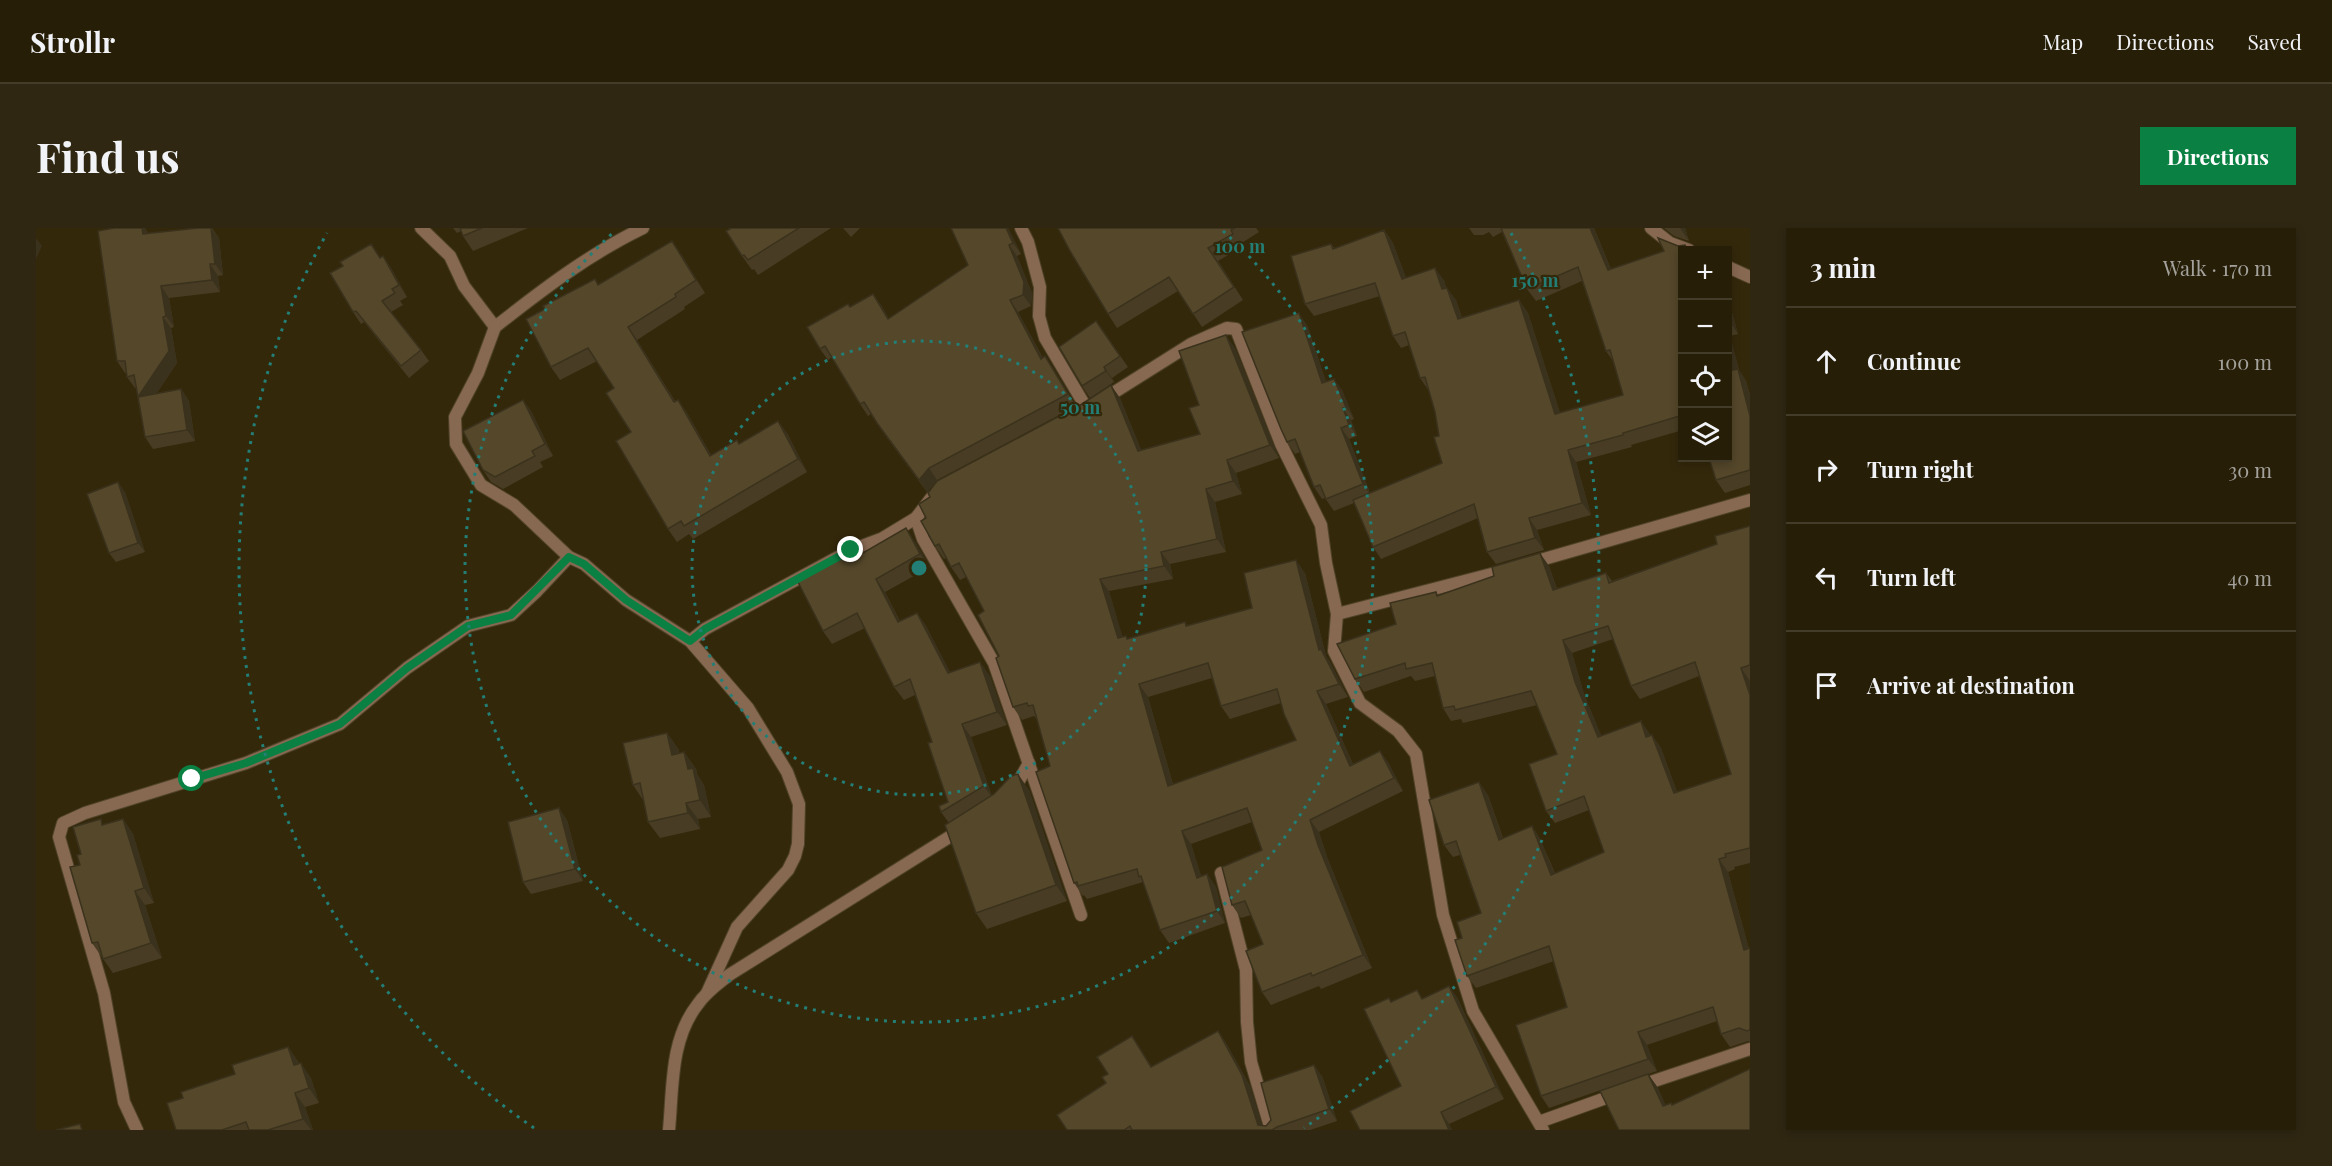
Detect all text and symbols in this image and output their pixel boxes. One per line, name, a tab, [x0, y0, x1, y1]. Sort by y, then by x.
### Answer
text: Strollr	[30, 23, 115, 60]
text: Map	[2042, 27, 2083, 55]
text: Directions	[2116, 27, 2214, 55]
text: Saved	[2247, 27, 2302, 55]
button: Directions	[2140, 127, 2296, 185]
text: Find us	[36, 128, 180, 184]
text: 100 m	[1215, 234, 1266, 258]
map controls	[1678, 246, 1732, 462]
button: +	[1678, 246, 1732, 300]
text: 3 min	[1810, 250, 1876, 285]
text: Walk · 170 m	[2163, 254, 2272, 281]
text: 150 m	[1511, 268, 1559, 292]
button: −	[1678, 300, 1732, 354]
icon: ahead	[1810, 345, 1843, 378]
text: Continue	[1867, 346, 1961, 376]
text: 100 m	[2218, 348, 2272, 375]
button: locate	[1678, 354, 1732, 408]
text: 50 m	[1060, 395, 1101, 419]
button: layers	[1678, 408, 1732, 462]
icon: right	[1810, 453, 1843, 486]
text: Turn right	[1867, 454, 1973, 484]
text: 30 m	[2228, 456, 2272, 483]
route end	[837, 536, 863, 562]
centre of rings	[909, 558, 929, 578]
icon: left	[1810, 561, 1843, 594]
text: Turn left	[1867, 562, 1956, 592]
text: 40 m	[2227, 564, 2272, 591]
icon: arrive	[1810, 669, 1843, 702]
text: Arrive at destination	[1867, 670, 2075, 700]
route start	[178, 765, 204, 791]

